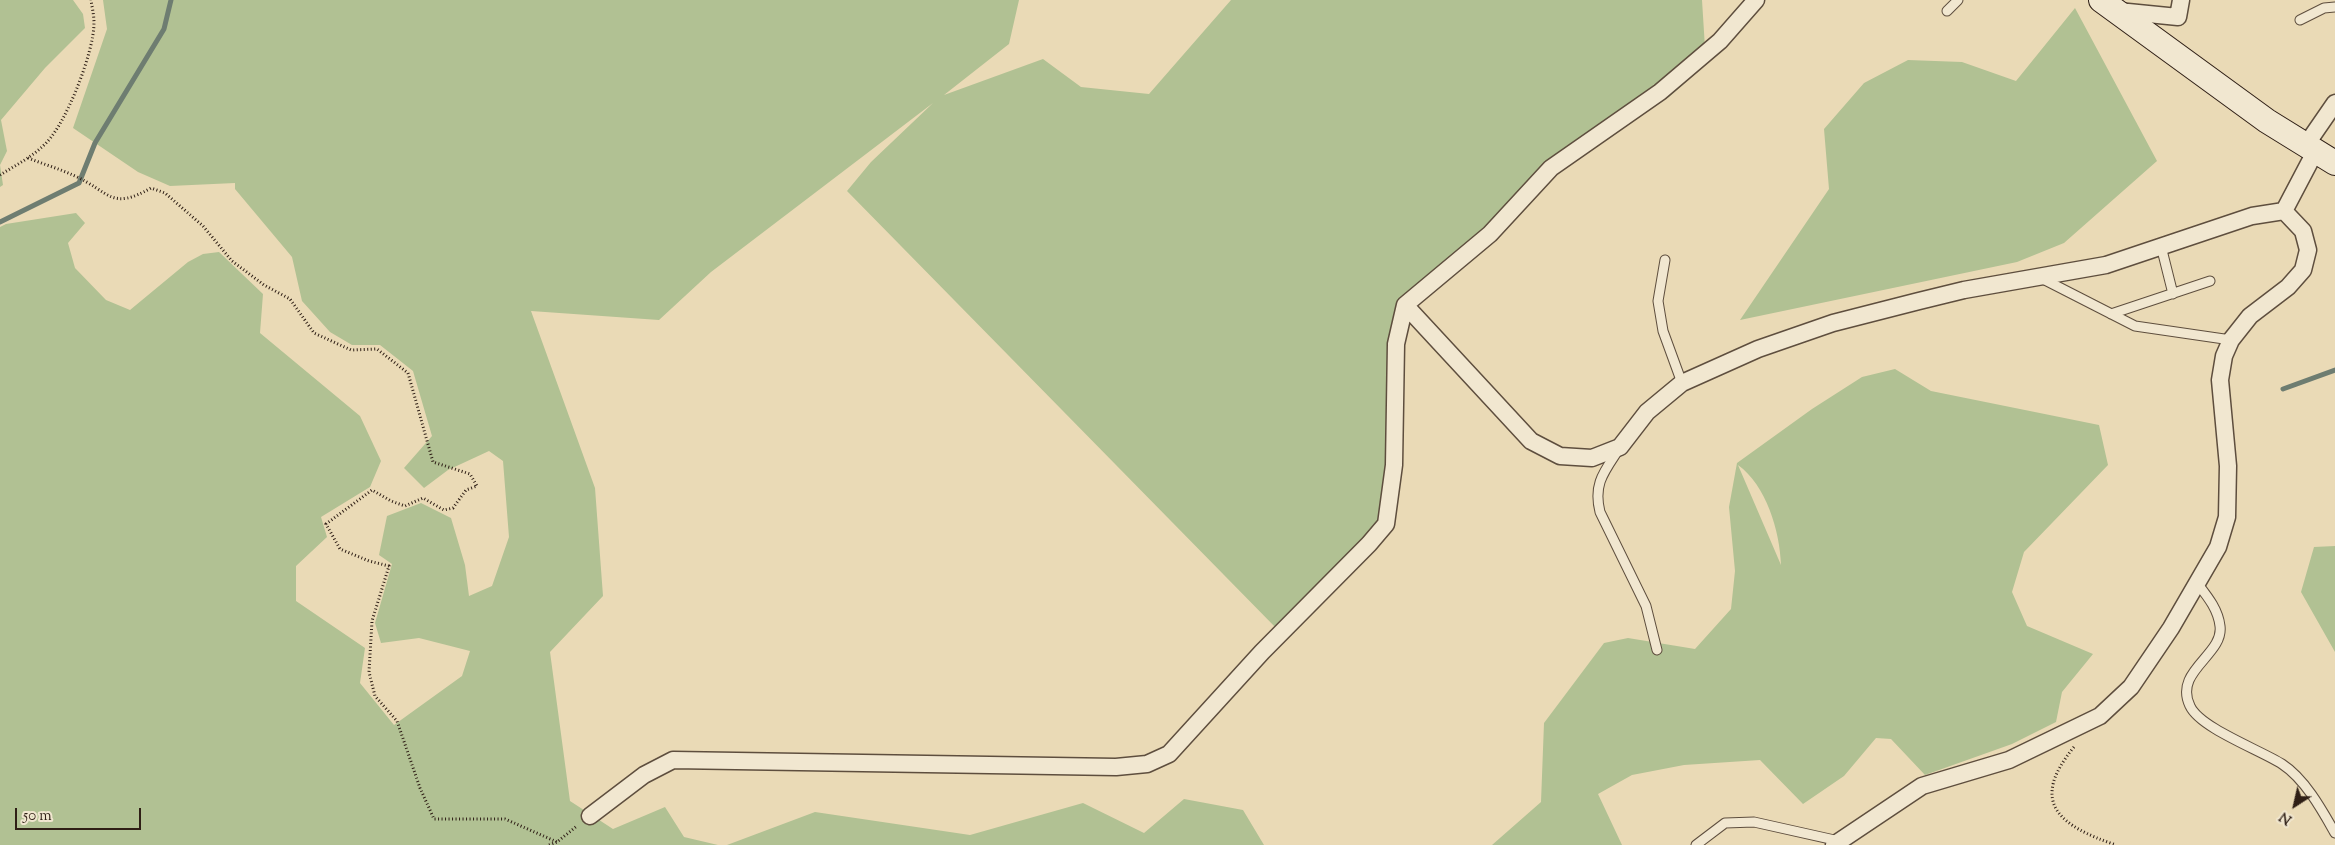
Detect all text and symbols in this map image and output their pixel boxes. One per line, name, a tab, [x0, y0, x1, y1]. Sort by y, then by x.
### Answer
north arrow	[2270, 780, 2320, 830]
scale bar	[18, 798, 144, 830]
text: 50 m	[23, 806, 52, 827]
text: N	[2276, 806, 2297, 829]

